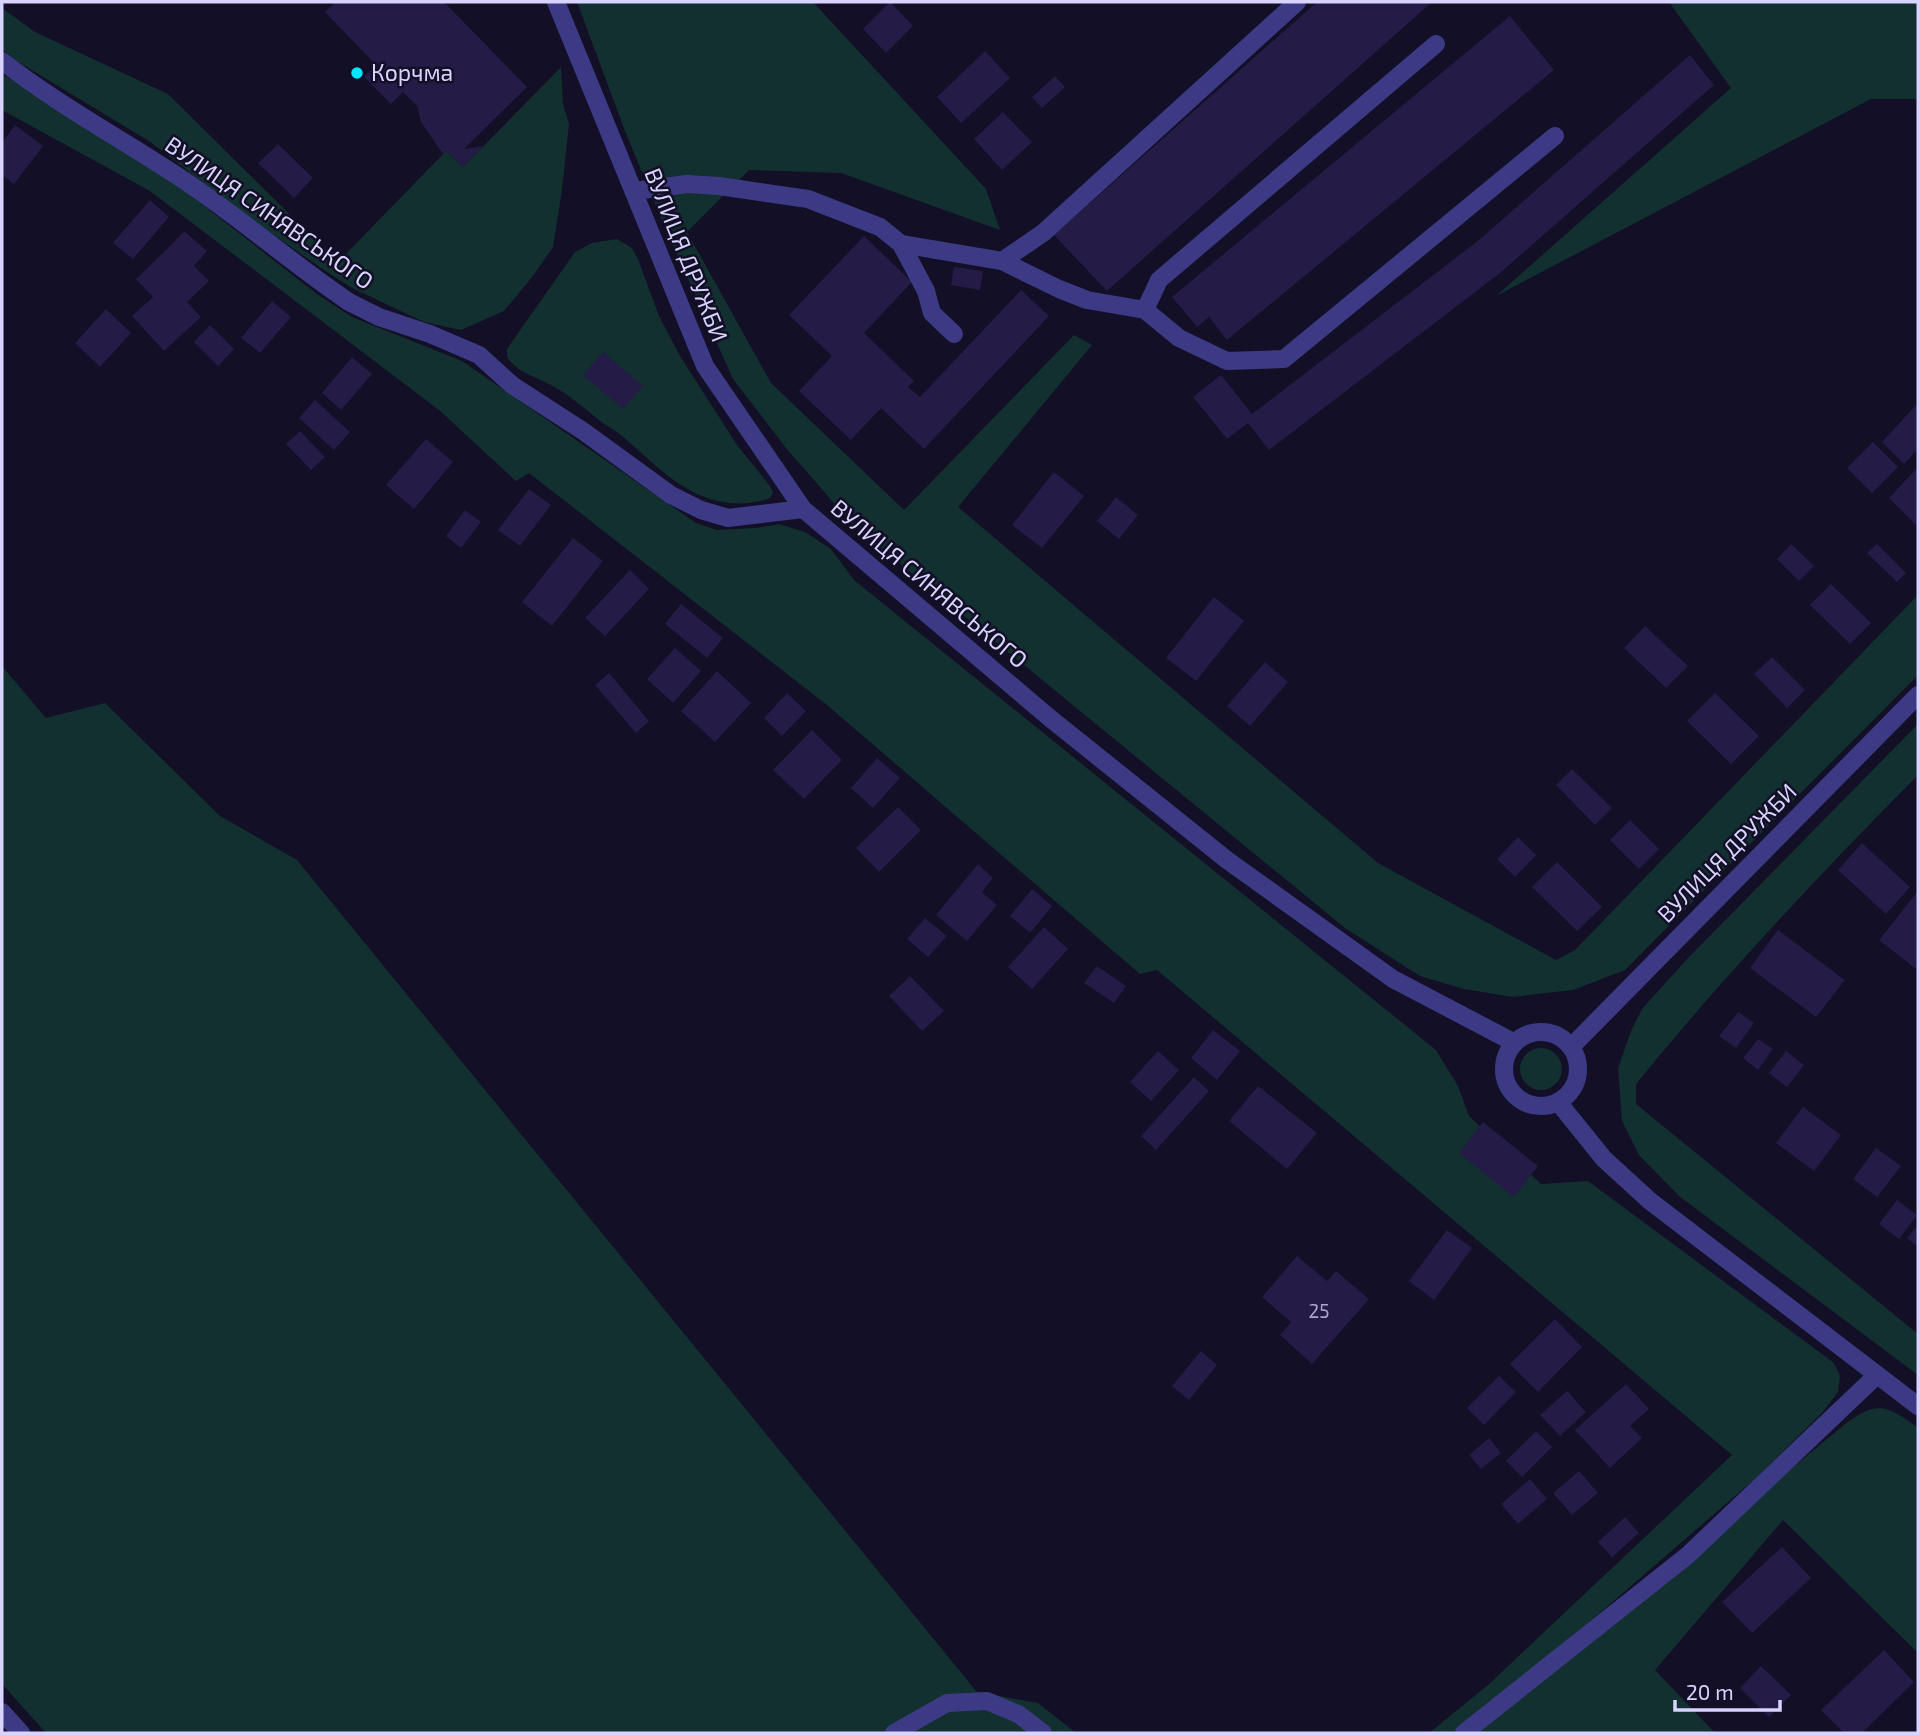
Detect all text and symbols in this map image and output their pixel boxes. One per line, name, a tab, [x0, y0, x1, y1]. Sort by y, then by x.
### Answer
place label: Корчма	[371, 58, 453, 86]
marker: Корчма	[349, 65, 365, 81]
street label: ВУЛИЦЯ СИНЯВСЬКОГО	[160, 130, 379, 295]
street label: ВУЛИЦЯ ДРУЖБИ	[639, 164, 735, 346]
street label: ВУЛИЦЯ СИНЯВСЬКОГО	[826, 493, 1033, 674]
street label: ВУЛИЦЯ ДРУЖБИ	[1651, 777, 1802, 928]
house number: 25	[1309, 1299, 1329, 1322]
scale bar	[1675, 1668, 1780, 1712]
text: 20 m	[1686, 1679, 1734, 1704]

